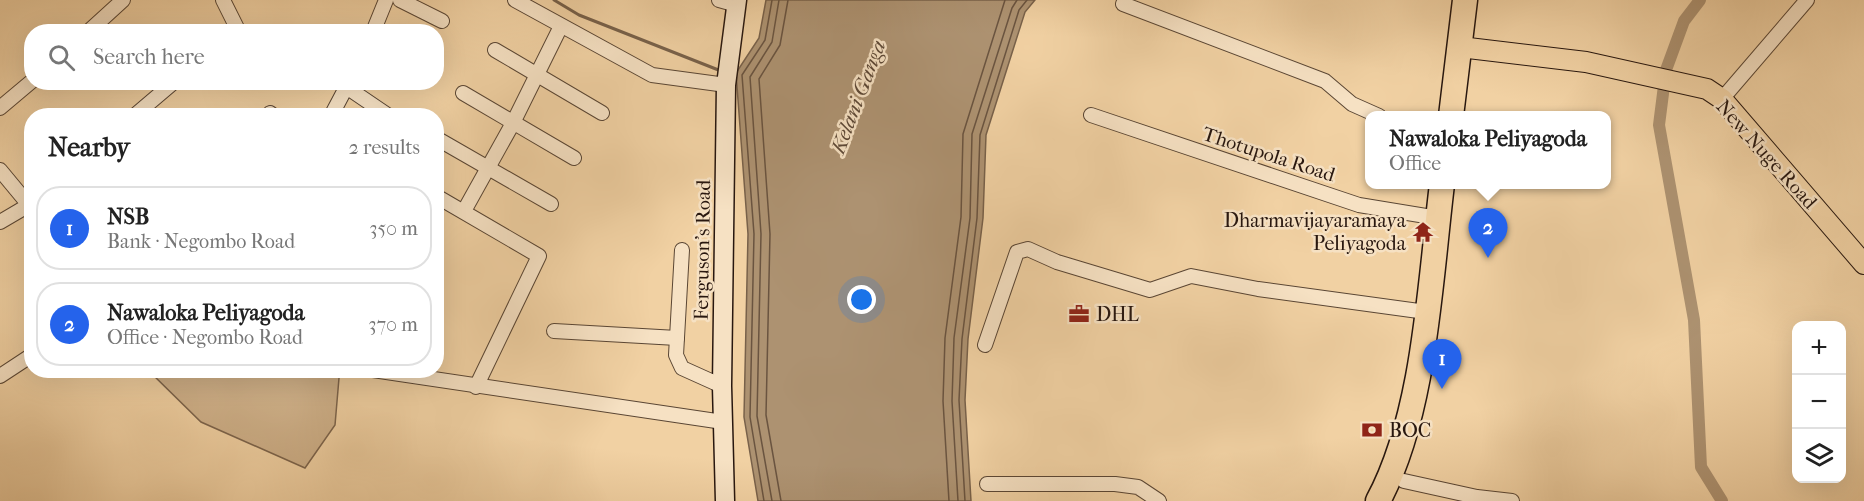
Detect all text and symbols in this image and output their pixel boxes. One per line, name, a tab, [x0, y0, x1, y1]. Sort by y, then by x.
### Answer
search box	[24, 24, 444, 90]
water label: Kelani Ganga	[825, 37, 891, 159]
icon: search	[45, 41, 78, 74]
text: Search here	[93, 44, 205, 70]
street label: New Nuge Road	[1712, 95, 1822, 215]
popup	[1365, 111, 1611, 189]
street label: Thotupola Road	[1200, 122, 1339, 187]
text: Nawaloka Peliyagoda	[1389, 126, 1587, 152]
text: Nearby	[48, 132, 130, 163]
text: 2 results	[349, 136, 420, 159]
text: Office	[1389, 152, 1441, 175]
street label: Ferguson's Road	[690, 178, 715, 320]
text: NSB	[107, 204, 149, 230]
pin: 2	[1468, 208, 1508, 258]
place label: Dharmavijayaramaya Peliyagoda	[1224, 209, 1407, 255]
text: 1	[66, 217, 73, 240]
text: 350 m	[369, 217, 418, 240]
temple icon: Dharmavijayaramaya Peliyagoda	[1411, 220, 1435, 244]
text: Bank · Negombo Road	[107, 230, 295, 253]
your location	[847, 285, 876, 314]
text: Nawaloka Peliyagoda	[107, 300, 305, 326]
office icon: DHL	[1067, 302, 1091, 326]
place label: DHL	[1096, 303, 1139, 326]
text: 2	[64, 313, 75, 336]
text: 370 m	[368, 313, 418, 336]
map controls	[1792, 321, 1846, 483]
button: +	[1792, 321, 1846, 375]
text: Office · Negombo Road	[107, 326, 303, 349]
pin: 1	[1422, 340, 1462, 389]
button: −	[1792, 375, 1846, 429]
bank icon: BOC	[1360, 418, 1384, 442]
place label: BOC	[1389, 419, 1431, 442]
button: layers	[1792, 429, 1846, 483]

